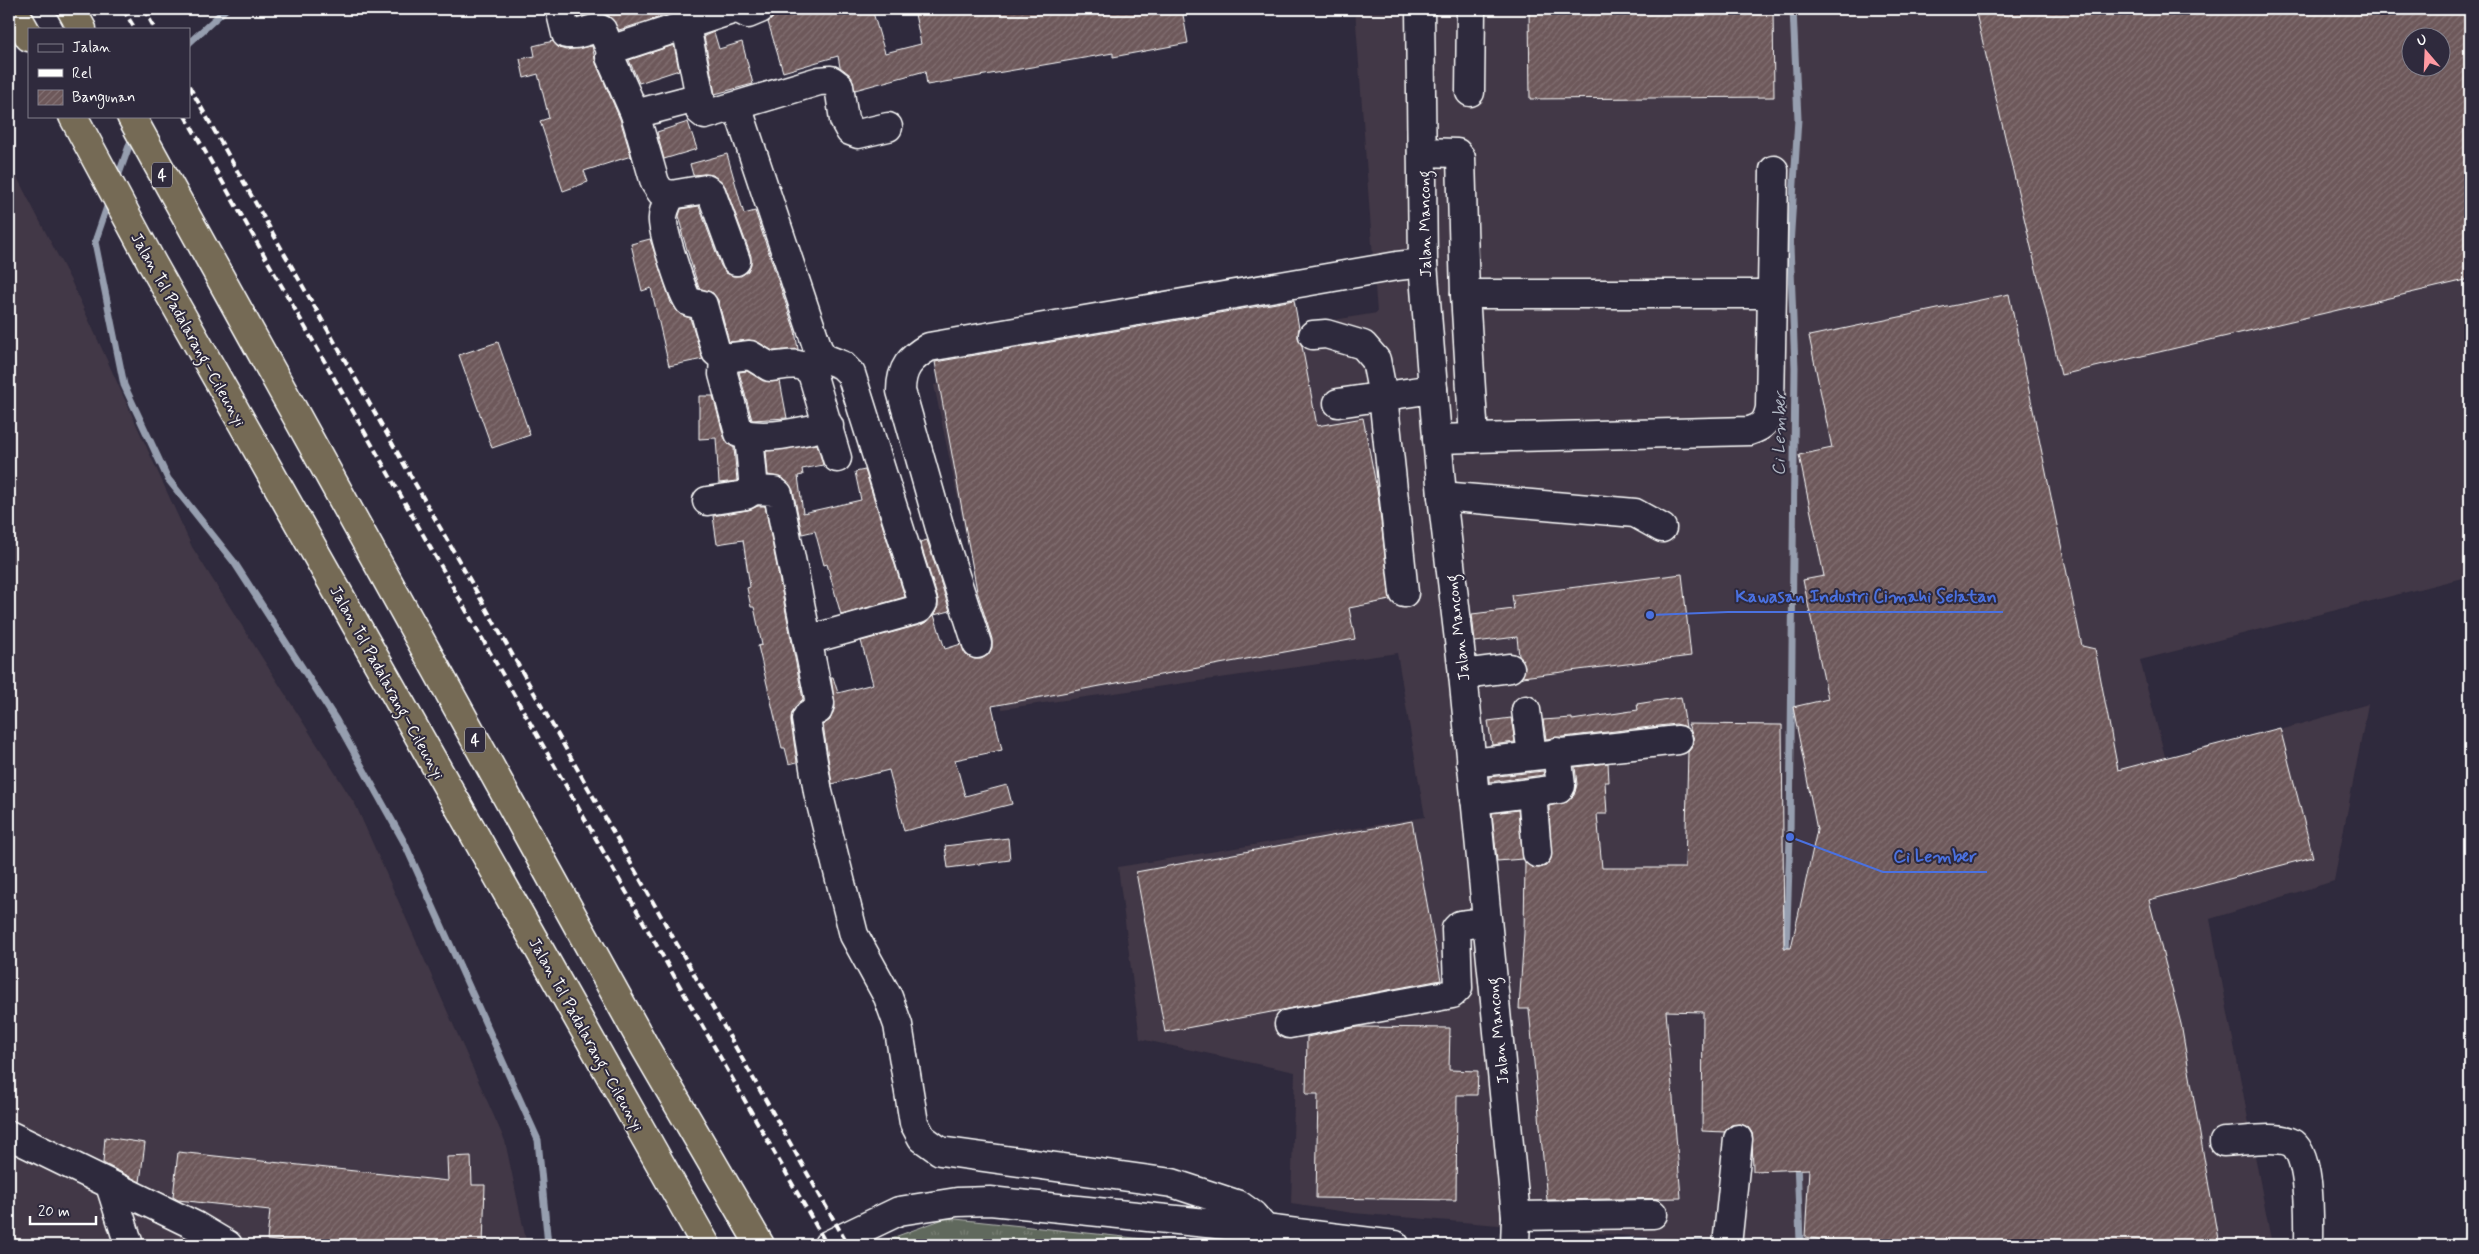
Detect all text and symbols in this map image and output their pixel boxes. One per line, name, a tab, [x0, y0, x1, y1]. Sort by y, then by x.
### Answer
legend	[28, 28, 190, 118]
north arrow	[2402, 28, 2452, 78]
text: U	[2415, 31, 2429, 51]
text: Jalan	[72, 38, 111, 58]
text: Rel	[72, 64, 92, 84]
text: Bangunan	[72, 88, 135, 109]
road number: 4	[152, 162, 172, 188]
street label: Jalan Mancong	[1414, 170, 1438, 278]
street label: Jalan Tol Padalarang–Cileunyi	[125, 229, 250, 431]
water label: Ci Lember	[1767, 390, 1793, 476]
street label: Jalan Mancong	[1442, 573, 1476, 682]
callout: Kawasan Industri Cimahi Selatan	[1728, 579, 2003, 612]
street label: Jalan Tol Padalarang–Cileunyi	[324, 582, 449, 784]
text: Kawasan Industri Cimahi Selatan	[1735, 585, 1997, 609]
road number: 4	[465, 728, 485, 752]
callout: Ci Lember	[1883, 839, 1987, 872]
text: Ci Lember	[1893, 845, 1977, 869]
street label: Jalan Tol Padalarang–Cileunyi	[523, 934, 648, 1136]
street label: Jalan Mancong	[1482, 976, 1516, 1085]
scale bar	[30, 1194, 96, 1226]
text: 20 m	[38, 1202, 70, 1222]

